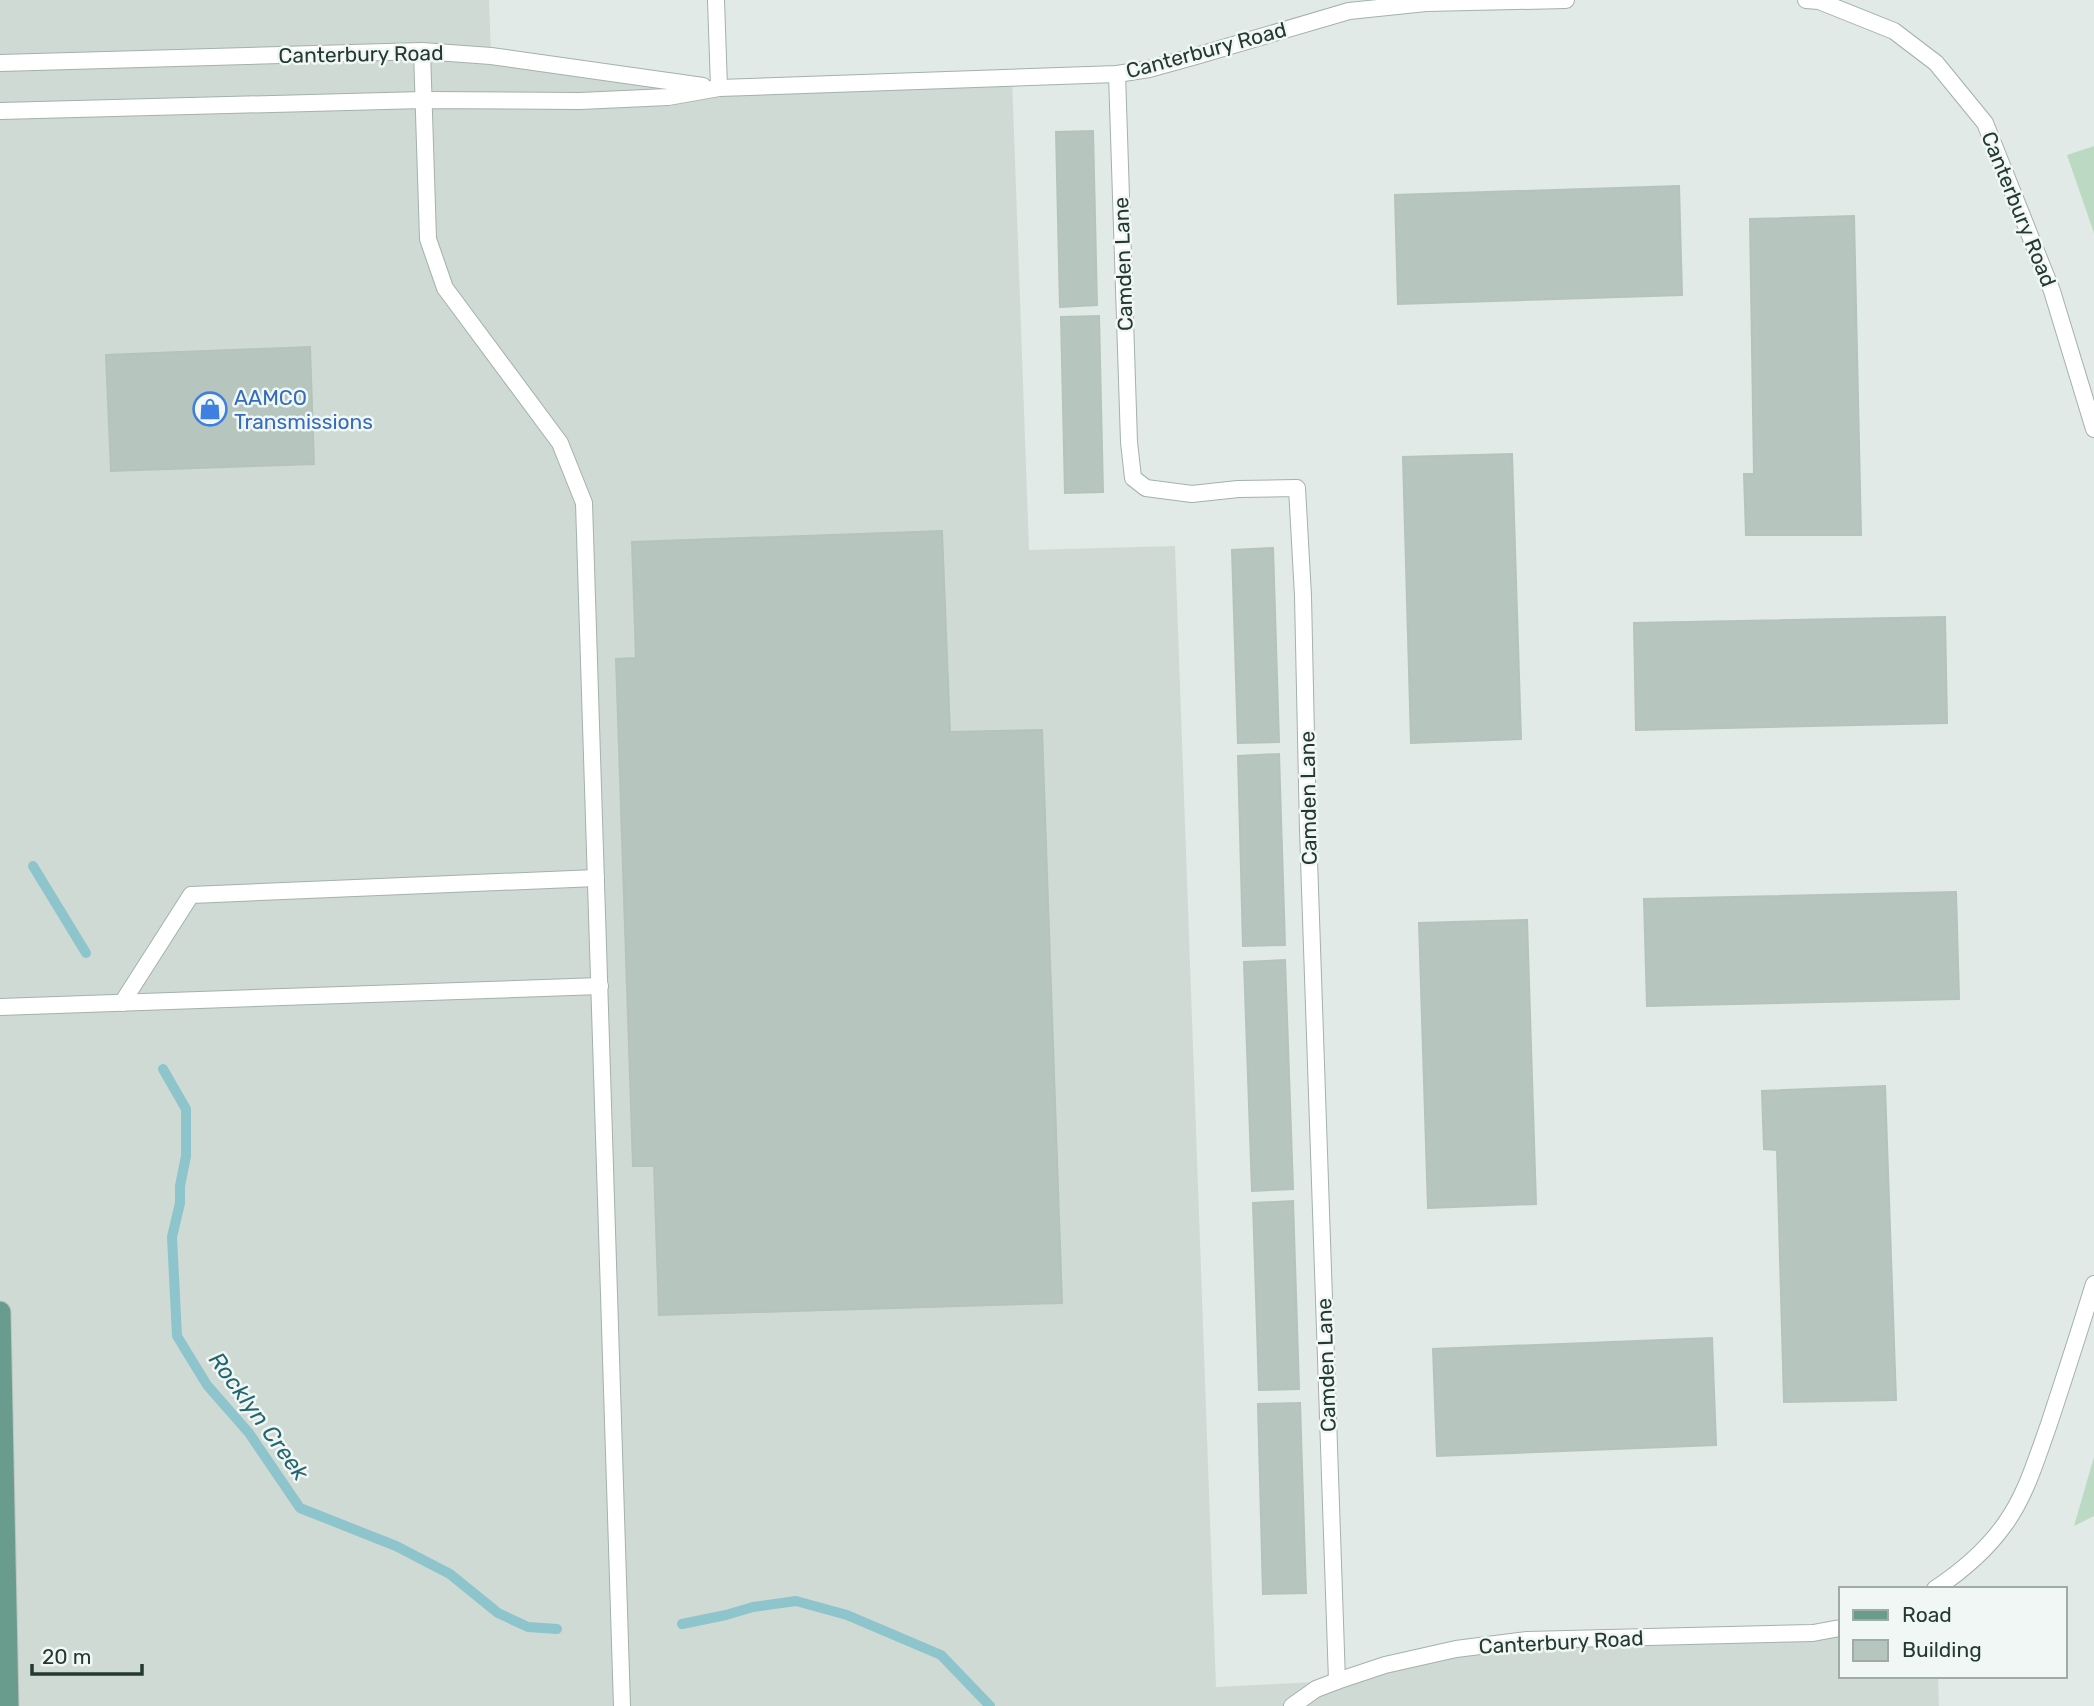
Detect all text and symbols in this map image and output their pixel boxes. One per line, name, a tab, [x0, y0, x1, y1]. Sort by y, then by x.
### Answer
street label: Canterbury Road	[1123, 17, 1289, 83]
street label: Canterbury Road	[278, 40, 444, 68]
street label: Canterbury Road	[1976, 128, 2062, 290]
street label: Camden Lane	[1108, 196, 1138, 332]
place label: AAMCO Transmissions	[234, 385, 373, 434]
shop icon: AAMCO Transmissions	[191, 390, 229, 428]
street label: Camden Lane	[1294, 731, 1322, 865]
street label: Camden Lane	[1311, 1297, 1341, 1433]
water label: Rocklyn Creek	[203, 1346, 316, 1487]
legend	[1839, 1587, 2066, 1678]
text: Road	[1902, 1602, 1952, 1627]
street label: Canterbury Road	[1478, 1625, 1644, 1659]
scale bar	[32, 1632, 142, 1676]
text: Building	[1902, 1637, 1982, 1662]
text: 20 m	[42, 1644, 91, 1669]

